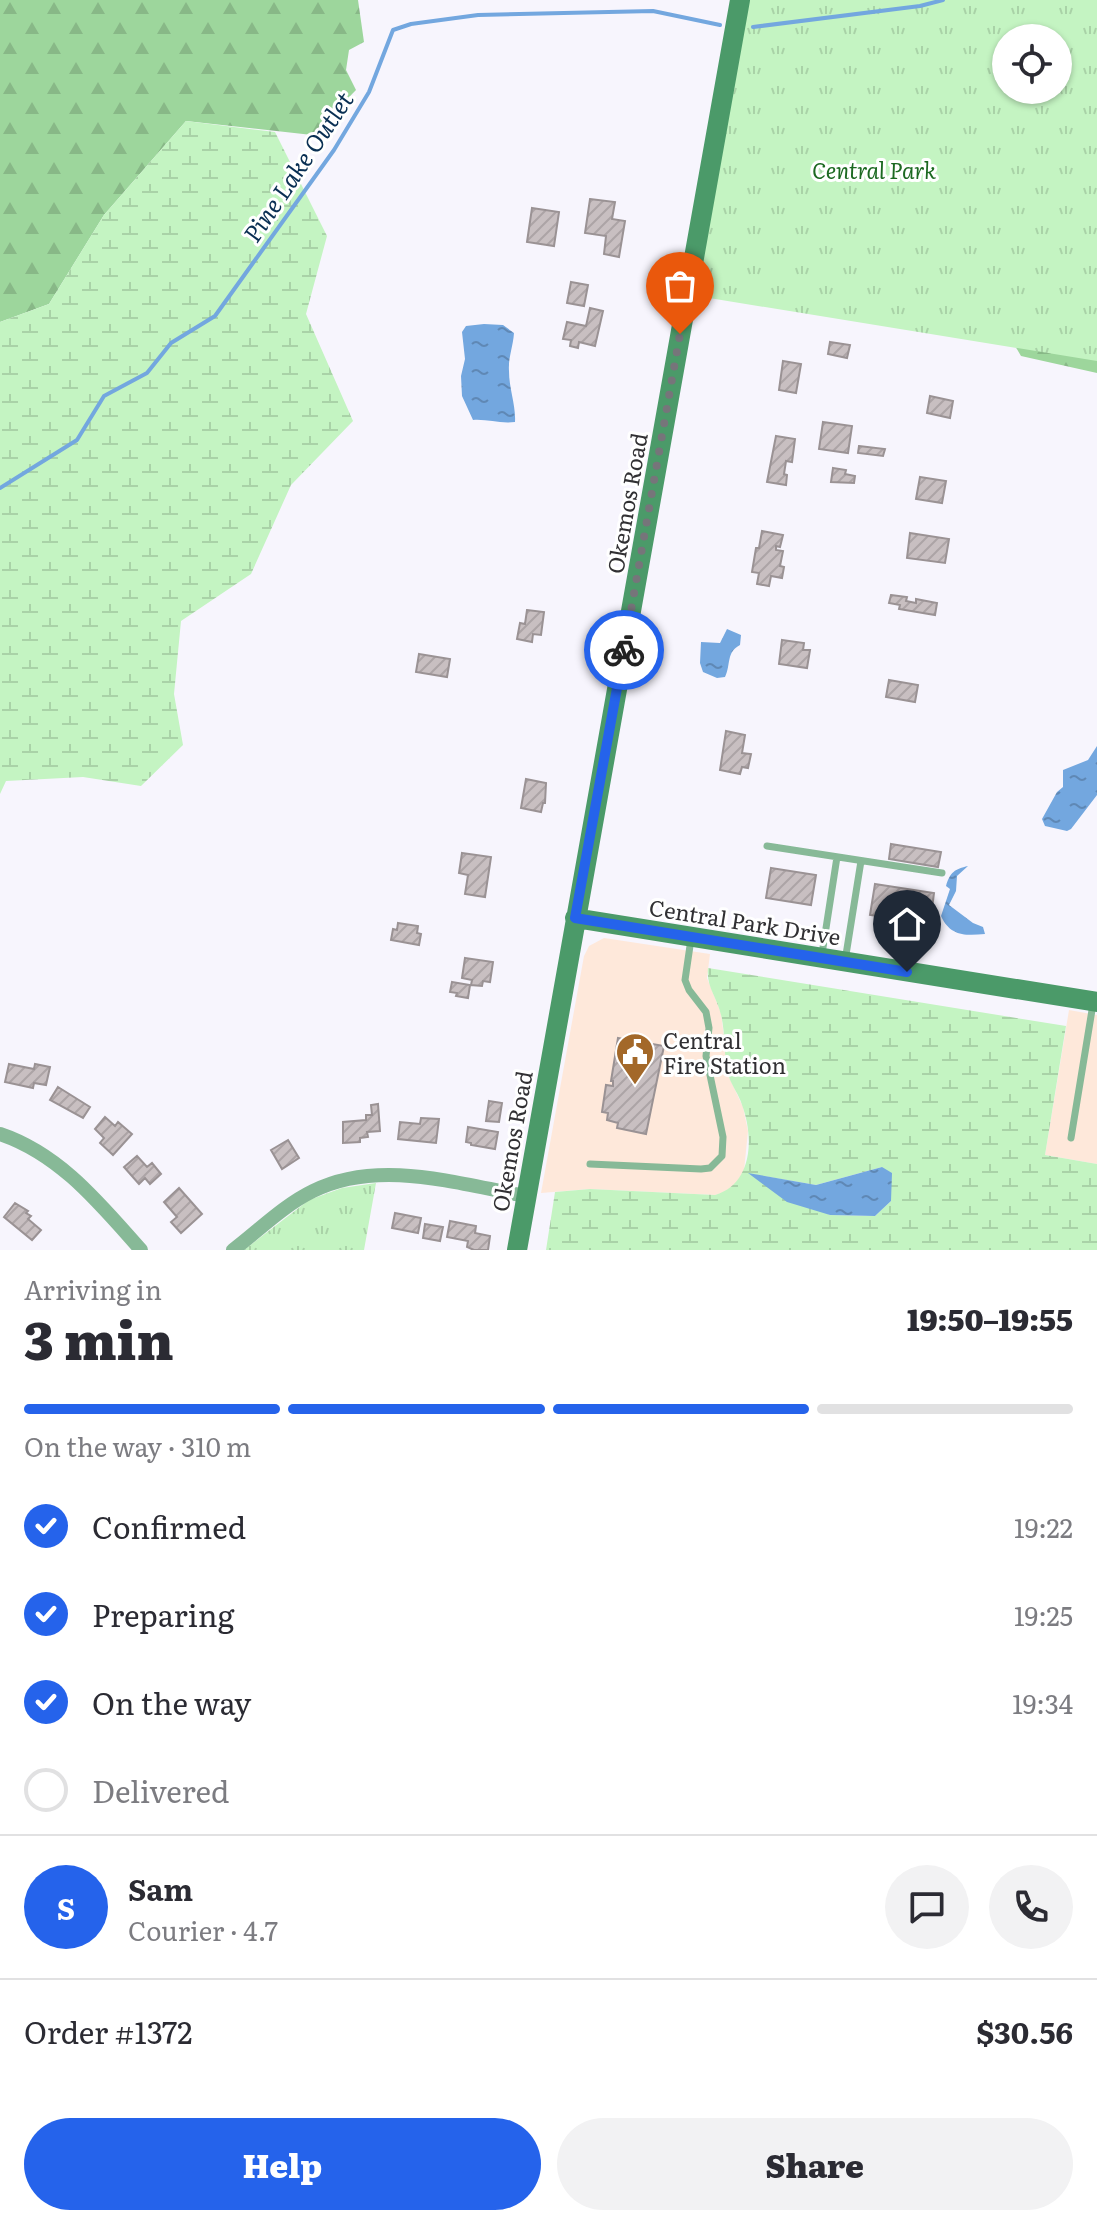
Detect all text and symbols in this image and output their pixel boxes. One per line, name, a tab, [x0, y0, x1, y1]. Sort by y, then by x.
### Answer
map controls	[992, 24, 1072, 104]
button: locate	[992, 24, 1072, 104]
water label: Pine Lake Outlet	[234, 83, 361, 248]
park label: Central Park	[812, 153, 936, 186]
pin	[646, 252, 714, 334]
icon: bag	[658, 264, 702, 308]
street label: Okemos Road	[597, 430, 655, 576]
courier	[584, 610, 664, 690]
icon: bike	[602, 628, 646, 672]
street label: Central Park Drive	[647, 890, 843, 952]
pin	[873, 890, 941, 972]
icon: home	[885, 902, 929, 946]
place label: Central Fire Station	[663, 1023, 786, 1081]
public building icon: Central Fire Station	[614, 1031, 656, 1086]
street label: Okemos Road	[482, 1068, 540, 1214]
text: Arriving in	[24, 1269, 162, 1308]
text: 19:50–19:55	[907, 1296, 1073, 1340]
text: 3 min	[24, 1299, 174, 1376]
text: On the way · 310 m	[24, 1426, 251, 1465]
icon: check	[24, 1504, 68, 1548]
text: Confirmed	[92, 1504, 246, 1548]
text: 19:22	[1014, 1507, 1073, 1546]
icon: check	[24, 1592, 68, 1636]
text: Preparing	[92, 1592, 234, 1636]
text: 19:25	[1014, 1595, 1073, 1634]
icon: check	[24, 1680, 68, 1724]
text: On the way	[92, 1680, 251, 1724]
text: 19:34	[1012, 1683, 1073, 1722]
text: Delivered	[92, 1768, 229, 1812]
button: chat	[885, 1865, 969, 1949]
button: phone	[989, 1865, 1073, 1949]
text: Sam	[128, 1866, 193, 1910]
text: S	[57, 1885, 75, 1929]
text: Courier · 4.7	[128, 1910, 278, 1949]
text: Order #1372	[24, 2009, 192, 2053]
text: $30.56	[976, 2009, 1073, 2053]
button: Help	[24, 2118, 541, 2210]
button: Share	[557, 2118, 1073, 2210]

